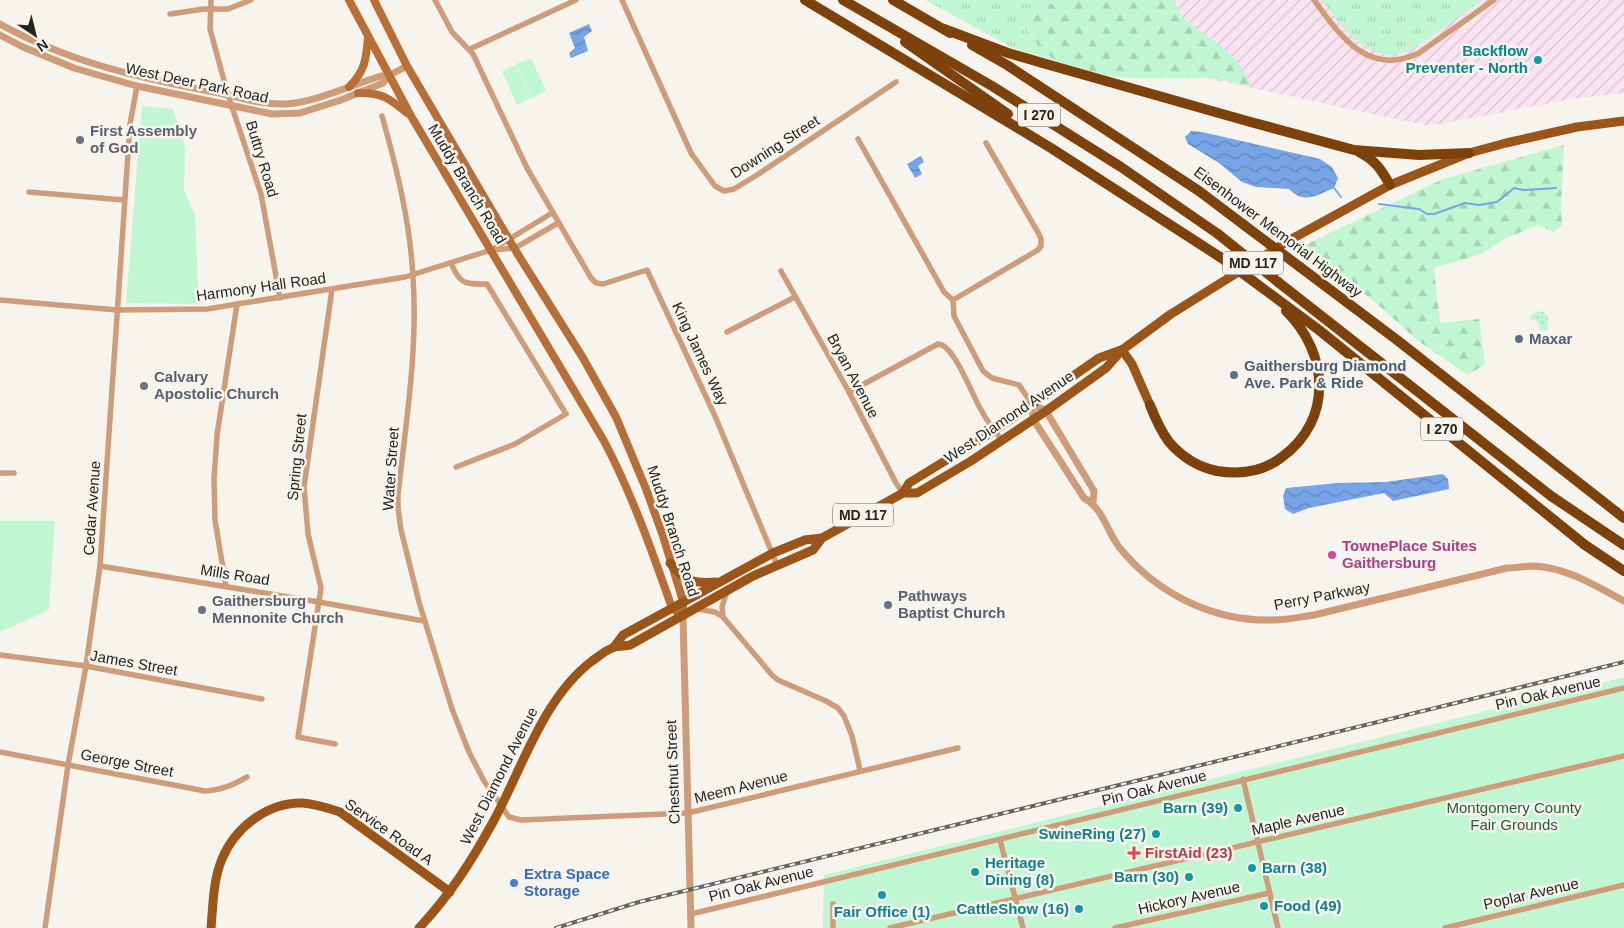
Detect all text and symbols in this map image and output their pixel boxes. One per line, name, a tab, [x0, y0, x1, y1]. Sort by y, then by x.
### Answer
north arrow	[10, 10, 60, 60]
text: N	[34, 36, 51, 55]
place label: Backflow Preventer - North	[1405, 42, 1528, 76]
marker: Backflow Preventer - North	[1532, 54, 1544, 66]
street label: West Deer Park Road	[124, 59, 270, 106]
road number: I 270	[1018, 104, 1060, 126]
street label: Downing Street	[727, 111, 823, 182]
street label: Buttry Road	[243, 118, 282, 199]
street label: Muddy Branch Road	[425, 121, 510, 247]
place label: First Assembly of God	[90, 122, 198, 156]
marker: First Assembly of God	[74, 134, 86, 146]
street label: Eisenhower Memorial Highway	[1191, 163, 1366, 301]
road number: MD 117	[1223, 252, 1283, 274]
street label: Harmony Hall Road	[195, 269, 327, 304]
street label: King James Way	[669, 299, 732, 409]
place label: Maxar	[1529, 330, 1573, 347]
street label: Bryan Avenue	[824, 331, 883, 421]
marker: Maxar	[1513, 333, 1525, 345]
place label: Gaithersburg Diamond Ave. Park & Ride	[1244, 357, 1407, 391]
street label: West Diamond Avenue	[941, 367, 1076, 466]
place label: Calvary Apostolic Church	[154, 368, 279, 402]
marker: Gaithersburg Diamond Ave. Park & Ride	[1228, 369, 1240, 381]
marker: Calvary Apostolic Church	[138, 380, 150, 392]
street label: Spring Street	[283, 412, 310, 501]
road number: I 270	[1421, 418, 1463, 440]
street label: Water Street	[379, 426, 402, 511]
street label: Cedar Avenue	[80, 460, 103, 556]
street label: Muddy Branch Road	[644, 463, 703, 599]
road number: MD 117	[833, 504, 893, 526]
place label: TownePlace Suites Gaithersburg	[1342, 537, 1477, 571]
marker: TownePlace Suites Gaithersburg	[1326, 549, 1338, 561]
street label: Mills Road	[199, 561, 271, 588]
street label: Perry Parkway	[1272, 578, 1372, 613]
place label: Pathways Baptist Church	[898, 587, 1006, 621]
place label: Gaithersburg Mennonite Church	[212, 592, 344, 626]
marker: Pathways Baptist Church	[882, 599, 894, 611]
marker: Gaithersburg Mennonite Church	[196, 604, 208, 616]
street label: James Street	[89, 646, 180, 679]
street label: Pin Oak Avenue	[1494, 672, 1602, 713]
street label: West Diamond Avenue	[456, 704, 541, 847]
street label: Chestnut Street	[662, 719, 683, 824]
street label: George Street	[79, 745, 176, 780]
street label: Pin Oak Avenue	[1100, 766, 1208, 809]
street label: Meem Avenue	[692, 767, 789, 806]
street label: Service Road A	[342, 795, 437, 868]
place label: Barn (39)	[1163, 799, 1228, 816]
park label: Montgomery County Fair Grounds	[1446, 799, 1582, 833]
street label: Maple Avenue	[1250, 801, 1346, 838]
marker: Barn (39)	[1232, 802, 1244, 814]
place label: SwineRing (27)	[1038, 825, 1146, 842]
marker: SwineRing (27)	[1150, 828, 1162, 840]
place label: FirstAid (23)	[1145, 844, 1233, 861]
marker: FirstAid (23)	[1127, 846, 1141, 860]
place label: Heritage Dining (8)	[985, 854, 1054, 888]
place label: Barn (38)	[1262, 859, 1327, 876]
street label: Pin Oak Avenue	[707, 862, 815, 905]
marker: Barn (38)	[1246, 862, 1258, 874]
place label: Extra Space Storage	[524, 865, 610, 899]
marker: Heritage Dining (8)	[969, 866, 981, 878]
place label: Barn (30)	[1114, 868, 1179, 885]
marker: Barn (30)	[1183, 871, 1195, 883]
street label: Poplar Avenue	[1482, 874, 1580, 913]
marker: Extra Space Storage	[508, 877, 520, 889]
street label: Hickory Avenue	[1136, 878, 1241, 917]
marker: Fair Office (1)	[876, 889, 888, 901]
place label: Food (49)	[1274, 897, 1342, 914]
place label: CattleShow (16)	[956, 900, 1069, 917]
marker: Food (49)	[1258, 900, 1270, 912]
place label: Fair Office (1)	[834, 903, 930, 920]
marker: CattleShow (16)	[1073, 903, 1085, 915]

